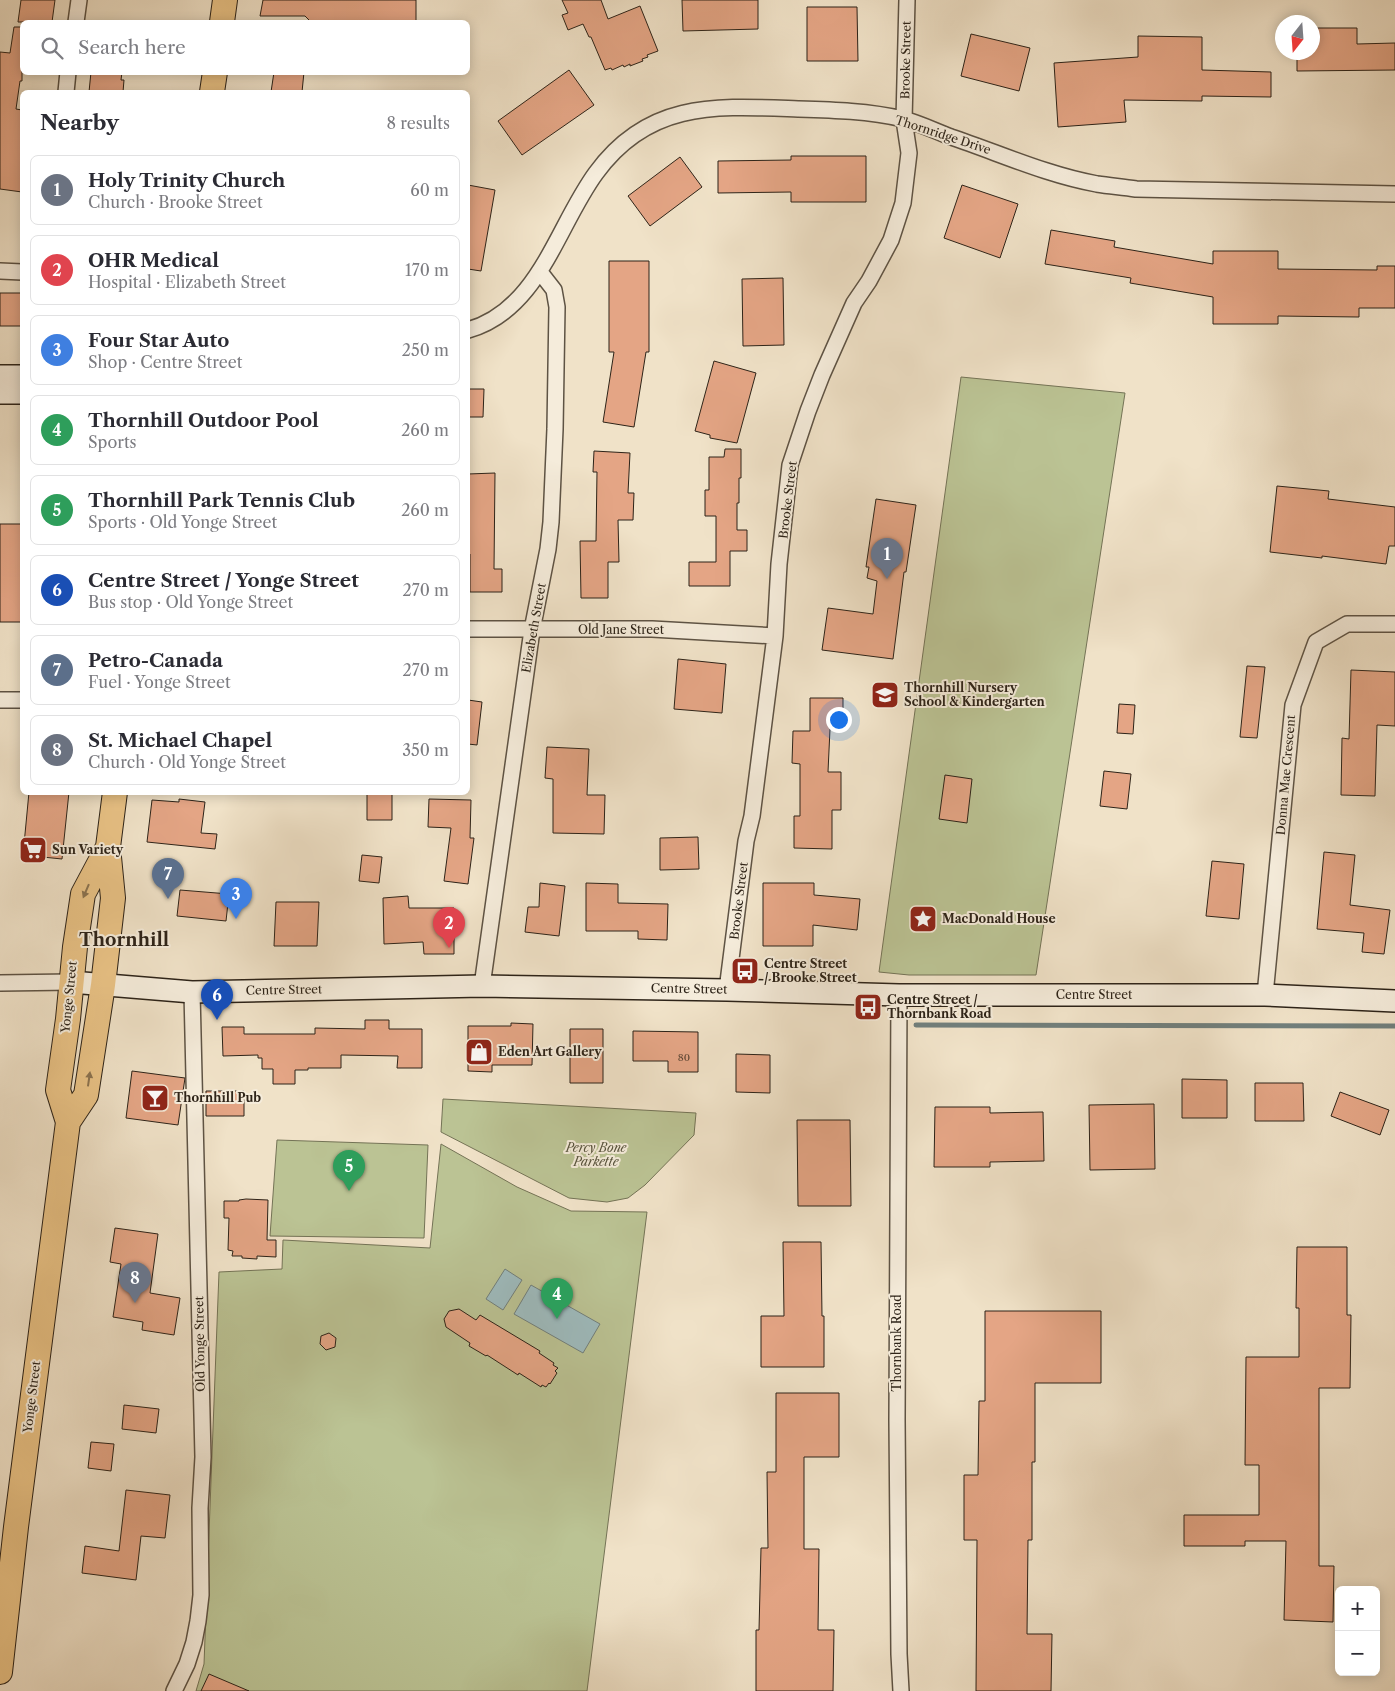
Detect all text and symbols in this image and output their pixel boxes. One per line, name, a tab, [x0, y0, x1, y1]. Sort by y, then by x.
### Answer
north arrow	[1275, 15, 1320, 60]
search box	[20, 20, 470, 75]
street label: Brooke Street	[897, 20, 914, 99]
icon: search	[38, 34, 66, 62]
text: Search here	[78, 36, 186, 59]
text: Nearby	[40, 110, 119, 135]
street label: Thornridge Drive	[893, 112, 993, 157]
text: 8 results	[387, 113, 450, 133]
text: Holy Trinity Church	[88, 169, 285, 192]
text: 1	[53, 180, 61, 200]
text: 60 m	[410, 180, 449, 200]
text: Church · Brooke Street	[88, 192, 263, 212]
text: OHR Medical	[88, 249, 219, 272]
text: 2	[52, 260, 62, 280]
text: 170 m	[405, 260, 449, 280]
text: Hospital · Elizabeth Street	[88, 272, 286, 292]
text: Four Star Auto	[88, 329, 229, 352]
text: 3	[52, 340, 62, 360]
text: 250 m	[402, 340, 449, 360]
text: Shop · Centre Street	[88, 352, 242, 372]
text: Thornhill Outdoor Pool	[88, 409, 319, 432]
text: 4	[52, 420, 62, 440]
text: 260 m	[401, 420, 449, 440]
text: Sports	[88, 432, 137, 452]
street label: Brooke Street	[775, 459, 800, 540]
text: Thornhill Park Tennis Club	[88, 489, 355, 512]
text: 5	[53, 500, 61, 520]
text: 260 m	[401, 500, 449, 520]
text: Sports · Old Yonge Street	[88, 512, 277, 532]
pin: 1	[871, 538, 903, 579]
text: Centre Street / Yonge Street	[88, 569, 359, 592]
text: 6	[52, 580, 62, 600]
text: 270 m	[403, 580, 449, 600]
street label: Elizabeth Street	[518, 581, 549, 674]
text: Bus stop · Old Yonge Street	[88, 592, 293, 612]
street label: Old Jane Street	[578, 622, 665, 637]
text: Petro-Canada	[88, 649, 223, 672]
text: 7	[53, 660, 61, 680]
text: 270 m	[403, 660, 449, 680]
text: Fuel · Yonge Street	[88, 672, 231, 692]
school or university icon: Thornhill Nursery School & Kindergarten	[870, 680, 900, 710]
place label: Thornhill Nursery School & Kindergarten	[904, 680, 1046, 709]
your location	[826, 707, 852, 733]
street label: Donna Mae Crescent	[1273, 713, 1298, 836]
text: St. Michael Chapel	[88, 729, 272, 752]
text: 8	[52, 740, 62, 760]
text: 350 m	[402, 740, 449, 760]
text: Church · Old Yonge Street	[88, 752, 286, 772]
supermarket icon: Sun Variety	[18, 835, 48, 865]
place label: Sun Variety	[52, 842, 124, 857]
pin: 7	[152, 858, 184, 899]
street label: Brooke Street	[726, 860, 751, 941]
pin: 3	[220, 878, 252, 919]
one-way arrow	[81, 884, 89, 898]
place icon: MacDonald House	[908, 904, 938, 934]
pin: 2	[433, 907, 465, 948]
place label: MacDonald House	[942, 911, 1056, 926]
district label: Thornhill	[79, 929, 169, 951]
bus stop icon: Centre Street / Brooke Street	[730, 956, 760, 986]
place label: Centre Street / Brooke Street	[764, 956, 857, 985]
street label: Yonge Street	[57, 960, 80, 1035]
pin: 6	[201, 979, 233, 1020]
street label: Centre Street	[651, 980, 728, 997]
street label: Centre Street	[246, 981, 323, 998]
street label: Centre Street	[1056, 987, 1133, 1002]
bus stop icon: Centre Street / Thornbank Road	[853, 992, 883, 1022]
place label: Centre Street / Thornbank Road	[887, 992, 992, 1021]
shop icon: Eden Art Gallery	[464, 1037, 494, 1067]
place label: Eden Art Gallery	[498, 1044, 602, 1059]
house number: 80	[678, 1051, 690, 1064]
one-way arrow	[85, 1071, 93, 1087]
bar icon: Thornhill Pub	[140, 1083, 170, 1113]
place label: Thornhill Pub	[174, 1090, 261, 1105]
park label: Percy Bone Parkette	[565, 1140, 628, 1169]
pin: 5	[333, 1150, 365, 1191]
pin: 8	[119, 1262, 151, 1303]
pin: 4	[541, 1278, 573, 1319]
street label: Thornbank Road	[889, 1294, 904, 1392]
street label: Old Yonge Street	[191, 1295, 208, 1392]
street label: Yonge Street	[20, 1359, 43, 1435]
map controls	[1335, 1586, 1380, 1676]
button: +	[1335, 1586, 1380, 1631]
button: −	[1335, 1631, 1380, 1676]

